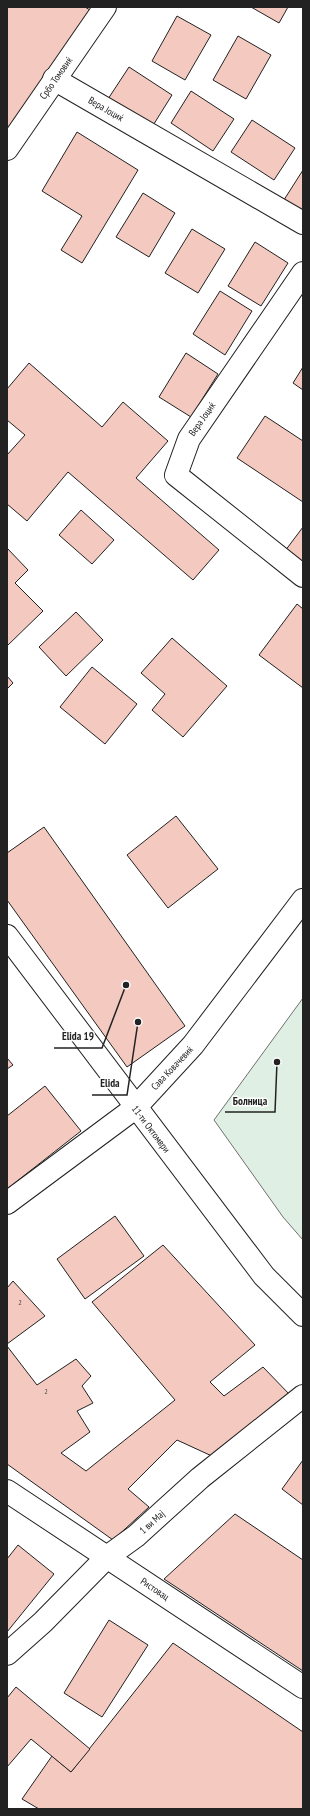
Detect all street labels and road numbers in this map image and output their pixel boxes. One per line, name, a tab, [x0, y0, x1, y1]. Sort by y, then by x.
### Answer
street label: Србо Томовиќ	[37, 54, 75, 102]
street label: Вера Јоциќ	[86, 94, 126, 124]
street label: Вера Јоциќ	[186, 399, 218, 439]
street label: Сава Ковачевиќ	[148, 1043, 196, 1093]
street label: 11-ти Октомври	[129, 1103, 173, 1155]
street label: 1 ви Мај	[137, 1507, 167, 1537]
street label: Ристовац	[138, 1575, 172, 1604]

